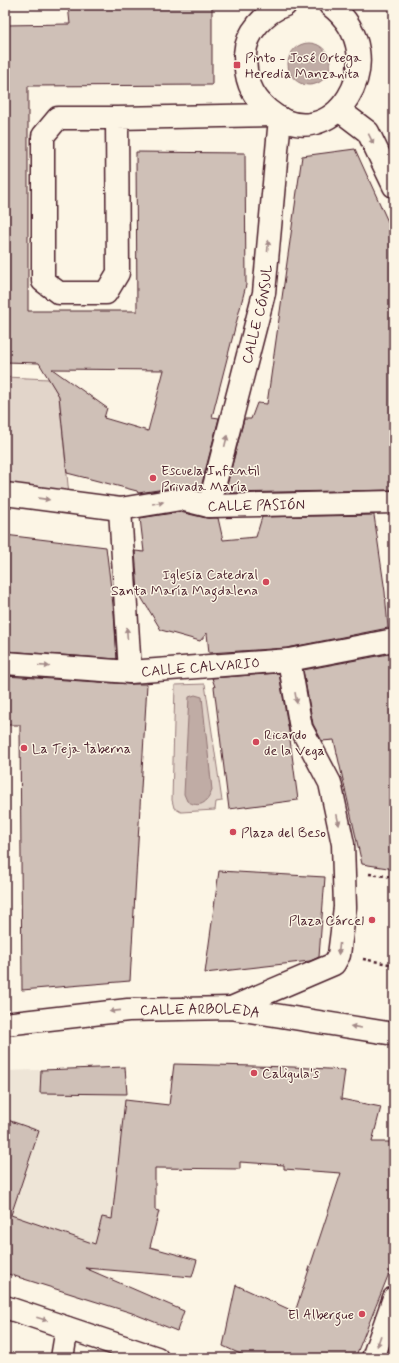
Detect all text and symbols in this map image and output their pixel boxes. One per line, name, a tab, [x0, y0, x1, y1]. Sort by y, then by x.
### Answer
place label: Pinto - José Ortega Heredia Manzanita	[245, 49, 362, 83]
marker: Pinto - José Ortega Heredia Manzanita	[232, 60, 242, 70]
one-way arrow	[368, 133, 374, 144]
one-way arrow	[265, 240, 271, 252]
street label: CALLE CÓNSUL	[238, 264, 277, 366]
one-way arrow	[223, 435, 229, 447]
place label: Escuela Infantil Privada María	[161, 462, 260, 496]
marker: Escuela Infantil Privada María	[148, 473, 158, 483]
one-way arrow	[38, 496, 50, 502]
street label: CALLE PASIÓN	[208, 496, 305, 516]
one-way arrow	[152, 499, 164, 505]
place label: Iglesia Catedral Santa María Magdalena	[111, 566, 258, 602]
marker: Iglesia Catedral Santa María Magdalena	[261, 577, 271, 587]
one-way arrow	[124, 627, 131, 639]
street label: CALLE CALVARIO	[141, 654, 260, 681]
one-way arrow	[38, 663, 50, 670]
one-way arrow	[293, 692, 299, 704]
place label: Ricardo de la Vega	[264, 726, 325, 760]
marker: Ricardo de la Vega	[251, 737, 261, 747]
place label: La Teja Taberna	[32, 740, 131, 758]
marker: La Teja Taberna	[19, 743, 29, 753]
one-way arrow	[335, 814, 341, 826]
place label: Plaza del Beso	[241, 824, 326, 842]
marker: Plaza del Beso	[228, 827, 238, 837]
place label: Plaza Cárcel	[289, 912, 364, 930]
marker: Plaza Cárcel	[367, 915, 377, 925]
one-way arrow	[336, 943, 343, 955]
street label: CALLE ARBOLEDA	[140, 1000, 261, 1023]
one-way arrow	[109, 1008, 121, 1015]
one-way arrow	[349, 1024, 362, 1030]
place label: Caligula's	[262, 1065, 319, 1083]
marker: Caligula's	[249, 1068, 259, 1078]
place label: El Albergue	[288, 1306, 354, 1326]
marker: El Albergue	[357, 1309, 367, 1319]
one-way arrow	[36, 1316, 48, 1322]
one-way arrow	[376, 1335, 382, 1347]

